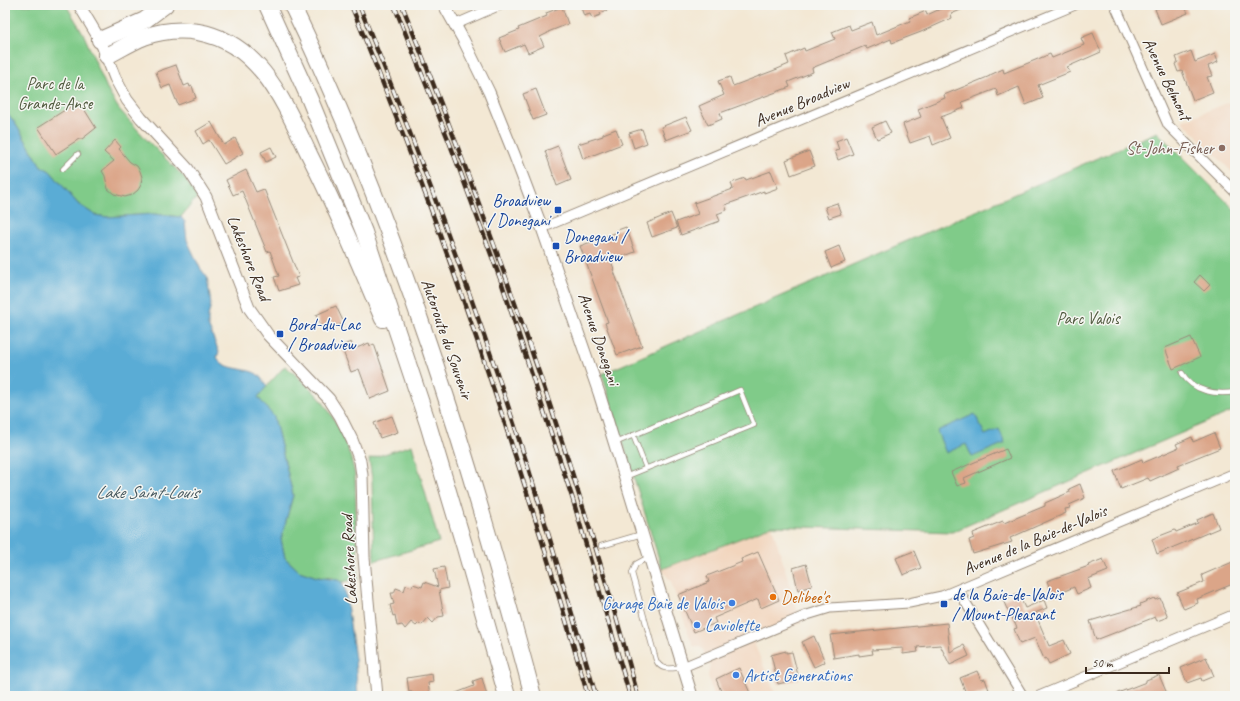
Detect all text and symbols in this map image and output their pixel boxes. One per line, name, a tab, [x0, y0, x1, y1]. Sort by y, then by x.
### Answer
street label: Avenue Belmont	[1138, 34, 1197, 126]
street label: Avenue Broadview	[752, 72, 854, 131]
park label: Parc de la Grande-Anse	[18, 73, 94, 114]
place label: St-John-Fisher	[1126, 138, 1216, 159]
marker: St-John-Fisher	[1217, 143, 1227, 153]
place label: Broadview / Donegani	[487, 190, 552, 231]
marker: Broadview / Donegani	[553, 205, 563, 215]
street label: Lakeshore Road	[222, 212, 277, 307]
place label: Donegani / Broadview	[564, 226, 630, 267]
marker: Donegani / Broadview	[551, 241, 561, 251]
street label: Autoroute du Souvenir	[417, 276, 478, 404]
street label: Avenue Donegani	[573, 290, 625, 390]
park label: Parc Valois	[1056, 308, 1122, 329]
place label: Bord-du-Lac / Broadview	[288, 314, 361, 355]
marker: Bord-du-Lac / Broadview	[275, 329, 285, 339]
water label: Lake Saint-Louis	[96, 481, 202, 503]
street label: Avenue de la Baie-de-Valois	[960, 500, 1111, 580]
street label: Lakeshore Road	[336, 511, 362, 606]
place label: de la Baie-de-Valois / Mount-Pleasant	[952, 584, 1064, 625]
place label: Delibee's	[781, 587, 831, 608]
marker: Delibee's	[768, 592, 778, 602]
place label: Garage Baie de Valois	[602, 593, 726, 614]
marker: Garage Baie de Valois	[727, 598, 737, 608]
marker: de la Baie-de-Valois / Mount-Pleasant	[939, 599, 949, 609]
place label: Laviolette	[705, 615, 761, 636]
marker: Laviolette	[692, 620, 702, 630]
scale bar	[1086, 649, 1169, 675]
text: 50 m	[1092, 655, 1114, 671]
place label: Artist Generations	[744, 665, 854, 686]
marker: Artist Generations	[731, 670, 741, 680]

